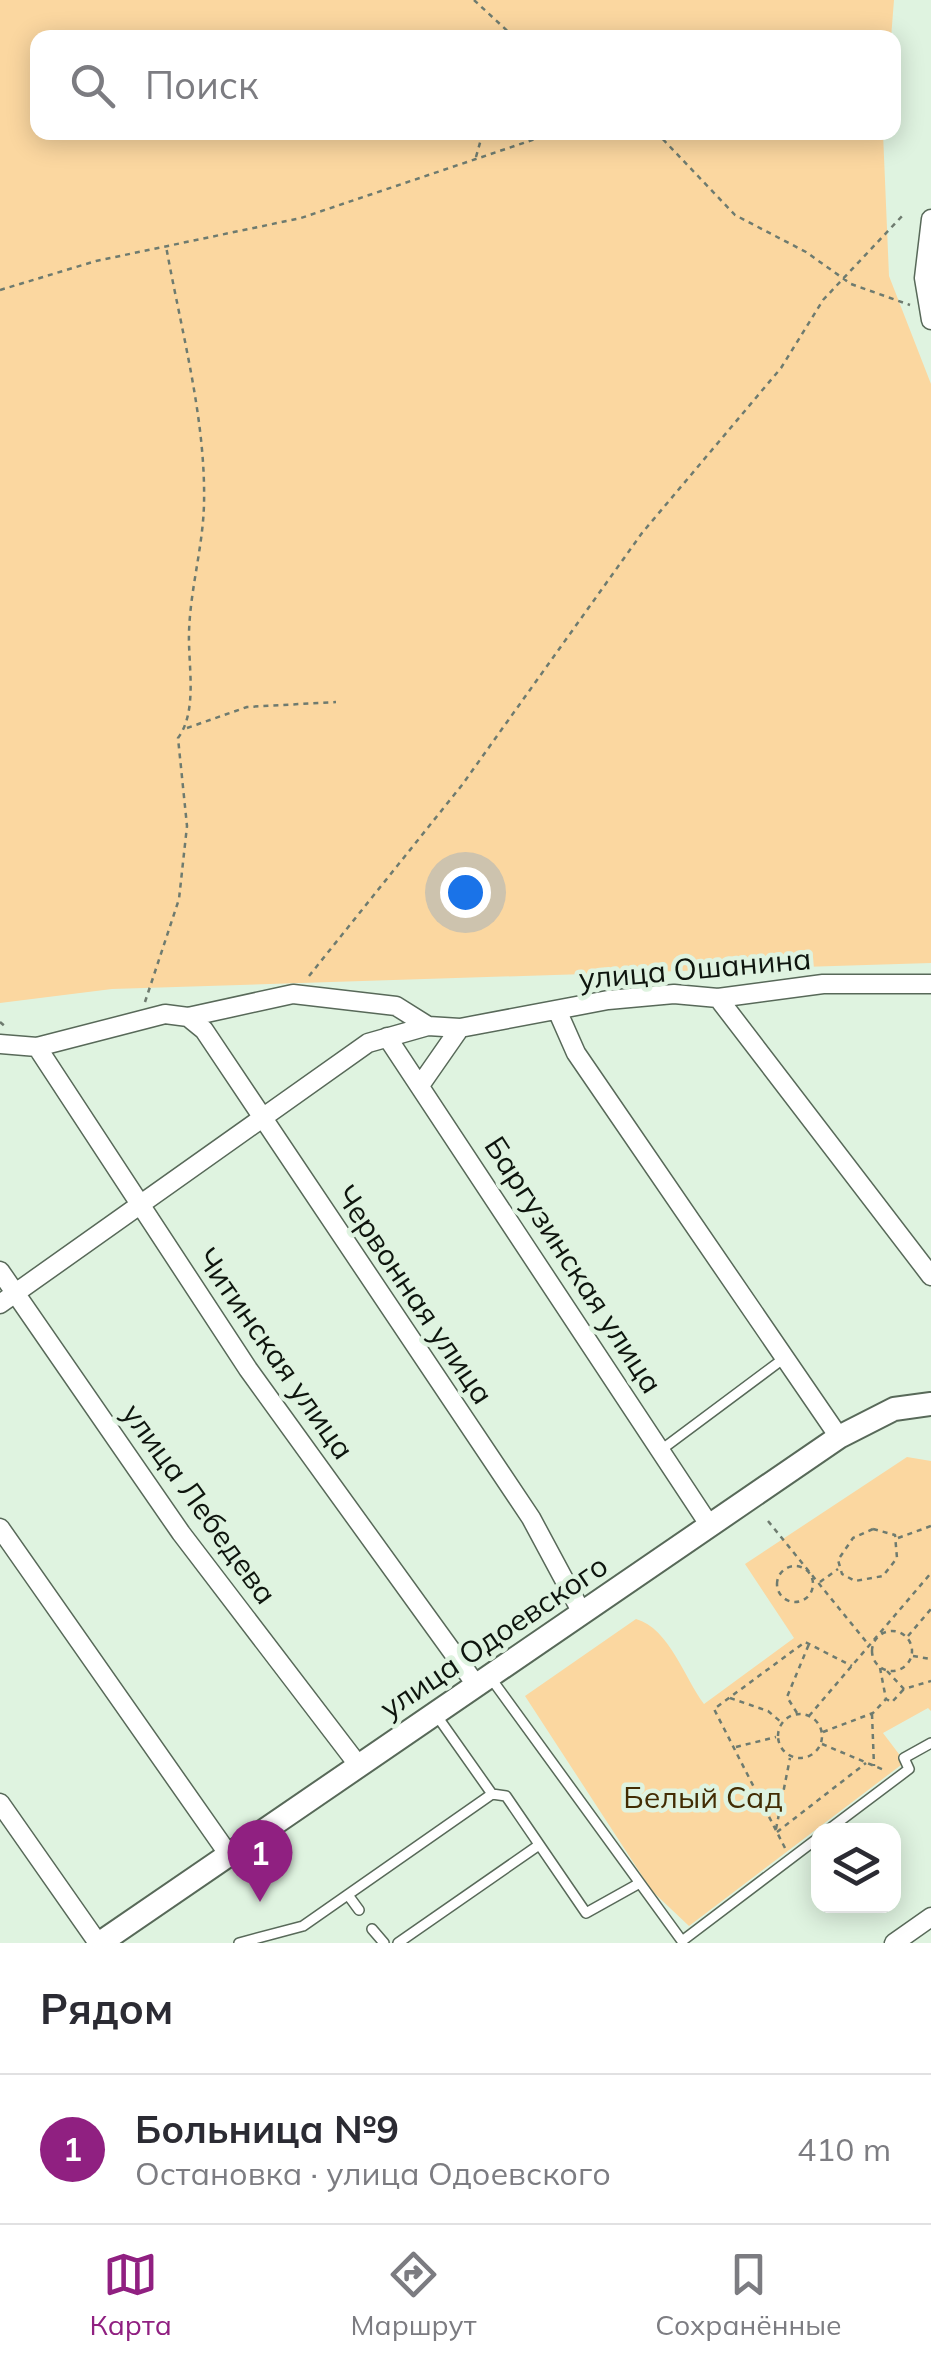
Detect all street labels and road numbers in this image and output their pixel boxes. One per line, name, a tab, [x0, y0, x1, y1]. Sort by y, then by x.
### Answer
street label: улица Ошанина	[577, 939, 813, 997]
street label: Баргузинская улица	[477, 1129, 671, 1400]
street label: Червонная улица	[328, 1178, 502, 1411]
street label: Читинская улица	[189, 1240, 363, 1466]
street label: улица Лебедева	[114, 1396, 285, 1611]
street label: улица Одоевского	[372, 1546, 615, 1726]

